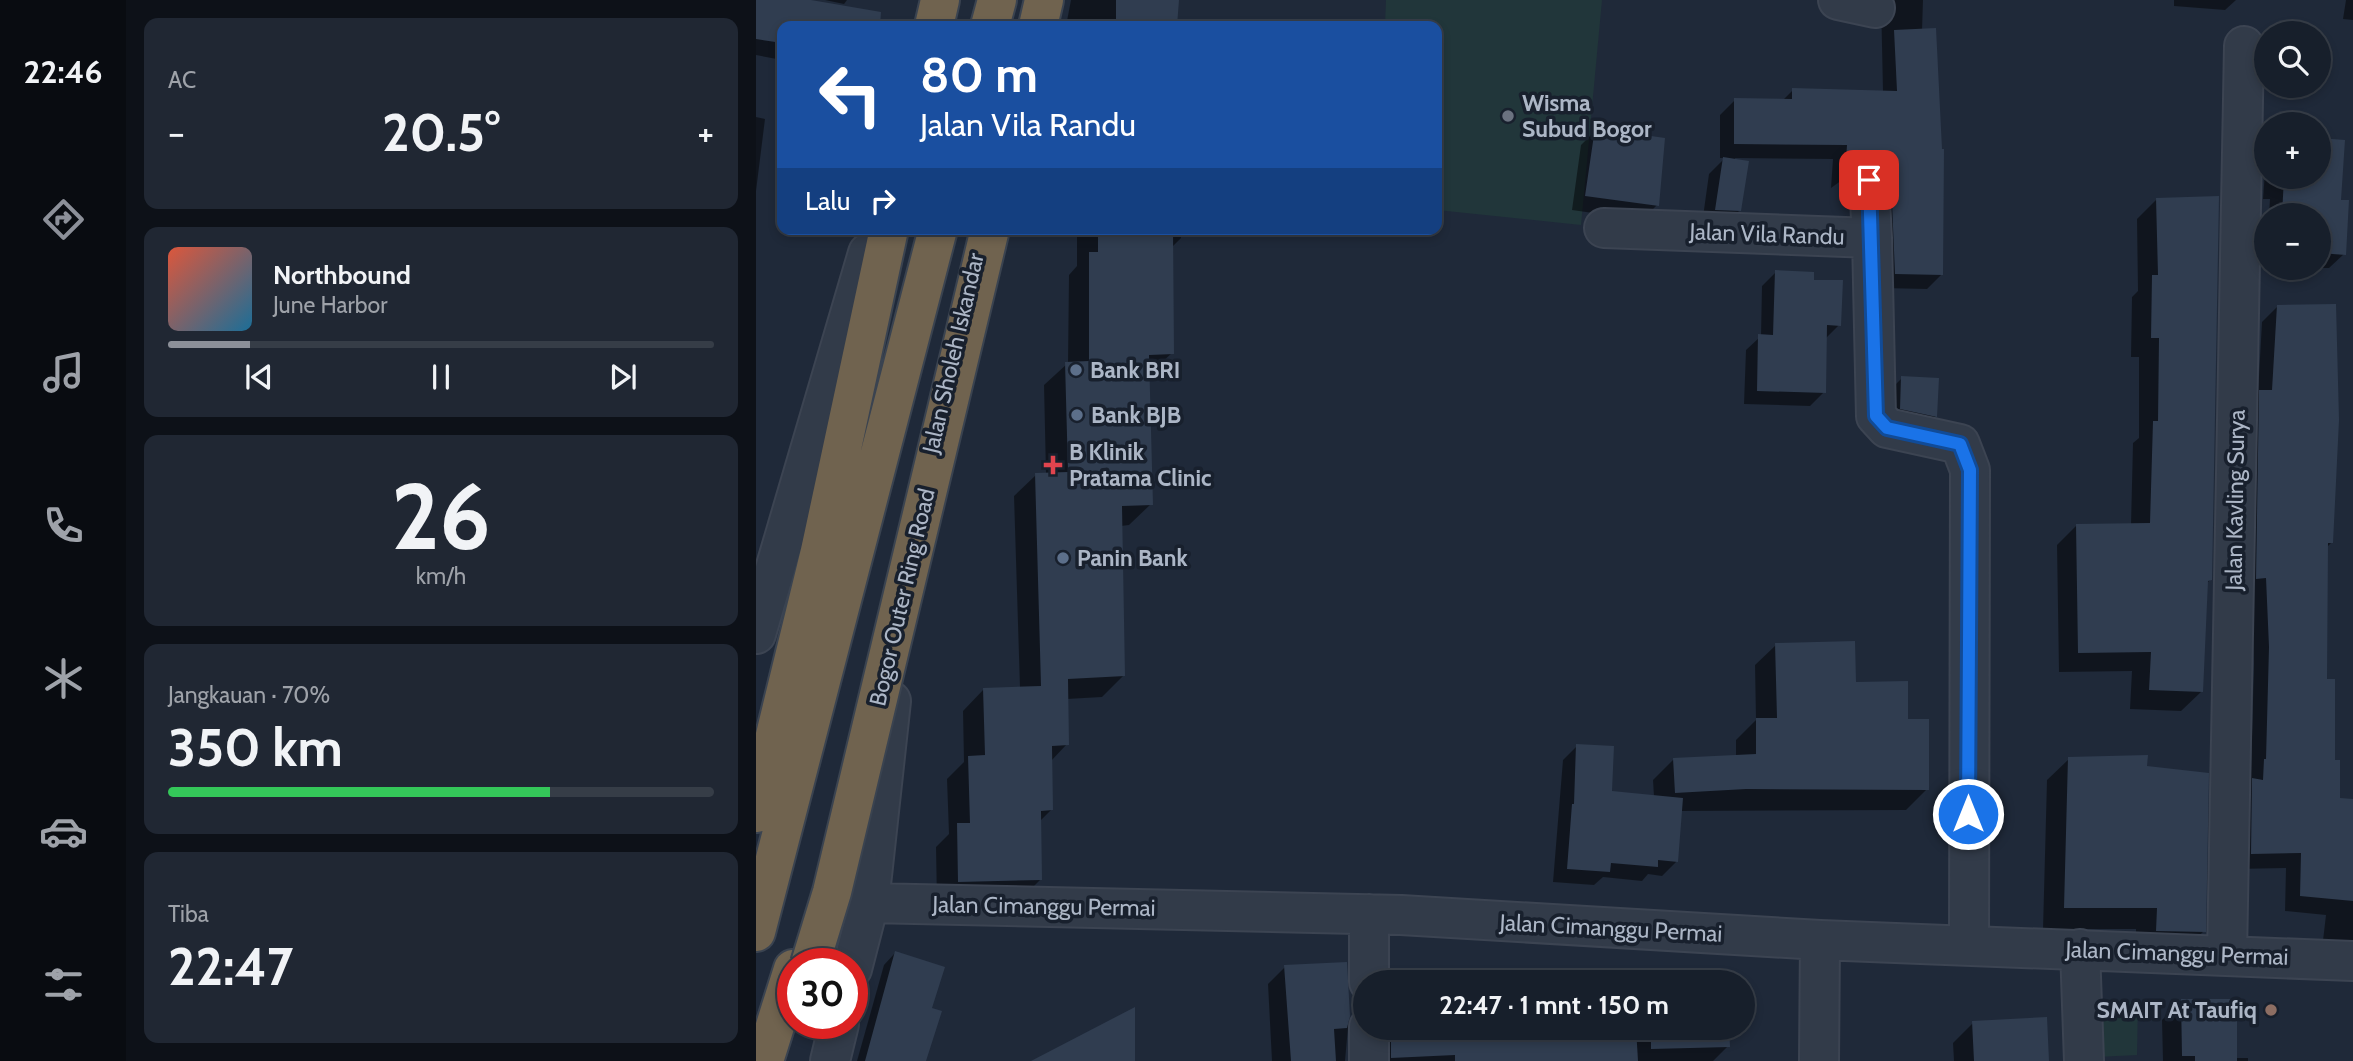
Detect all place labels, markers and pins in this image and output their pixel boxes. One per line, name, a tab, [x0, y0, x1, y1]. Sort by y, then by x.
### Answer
place label: Wisma Subud Bogor	[1522, 89, 1652, 143]
marker: Wisma Subud Bogor	[1500, 108, 1516, 124]
pin	[1839, 150, 1899, 210]
place label: Bank BRI	[1090, 356, 1180, 384]
marker: Bank BRI	[1068, 362, 1084, 378]
place label: Bank BJB	[1091, 401, 1181, 429]
marker: Bank BJB	[1069, 407, 1085, 423]
place label: B Klinik Pratama Clinic	[1069, 438, 1211, 492]
marker: B Klinik Pratama Clinic	[1043, 455, 1063, 475]
place label: Panin Bank	[1077, 544, 1188, 572]
marker: Panin Bank	[1055, 550, 1071, 566]
place label: SMAIT At Taufiq	[2096, 996, 2257, 1024]
marker: SMAIT At Taufiq	[2263, 1002, 2279, 1018]

